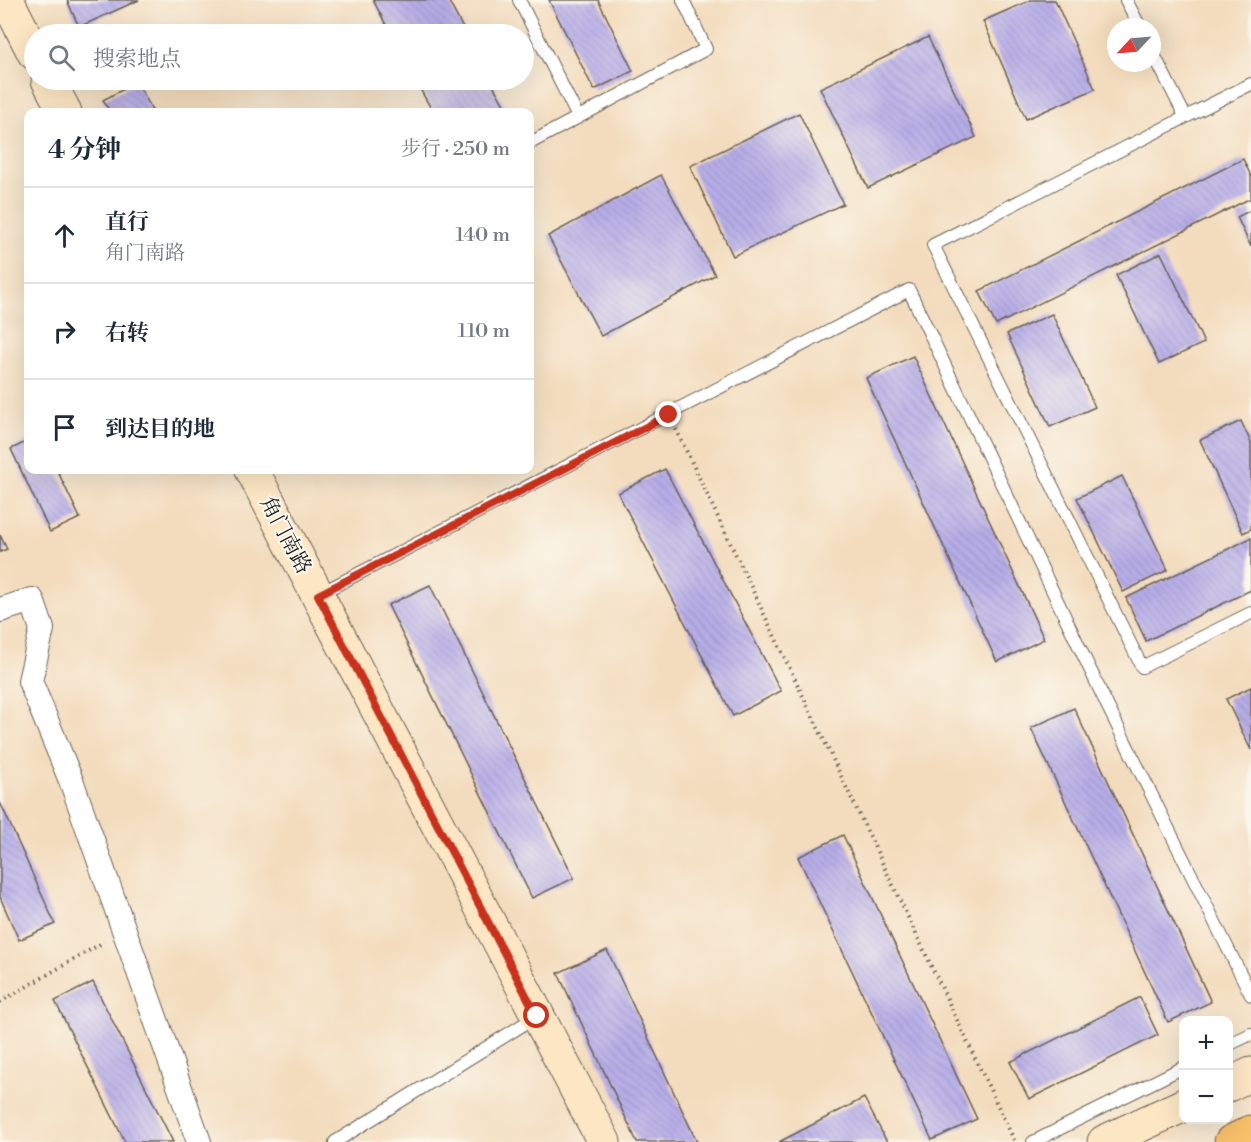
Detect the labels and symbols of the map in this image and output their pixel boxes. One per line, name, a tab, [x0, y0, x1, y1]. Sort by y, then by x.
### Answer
north arrow	[1107, 18, 1161, 72]
route end	[655, 401, 681, 427]
street label: 角门南路	[254, 492, 316, 579]
route start	[523, 1002, 549, 1028]

